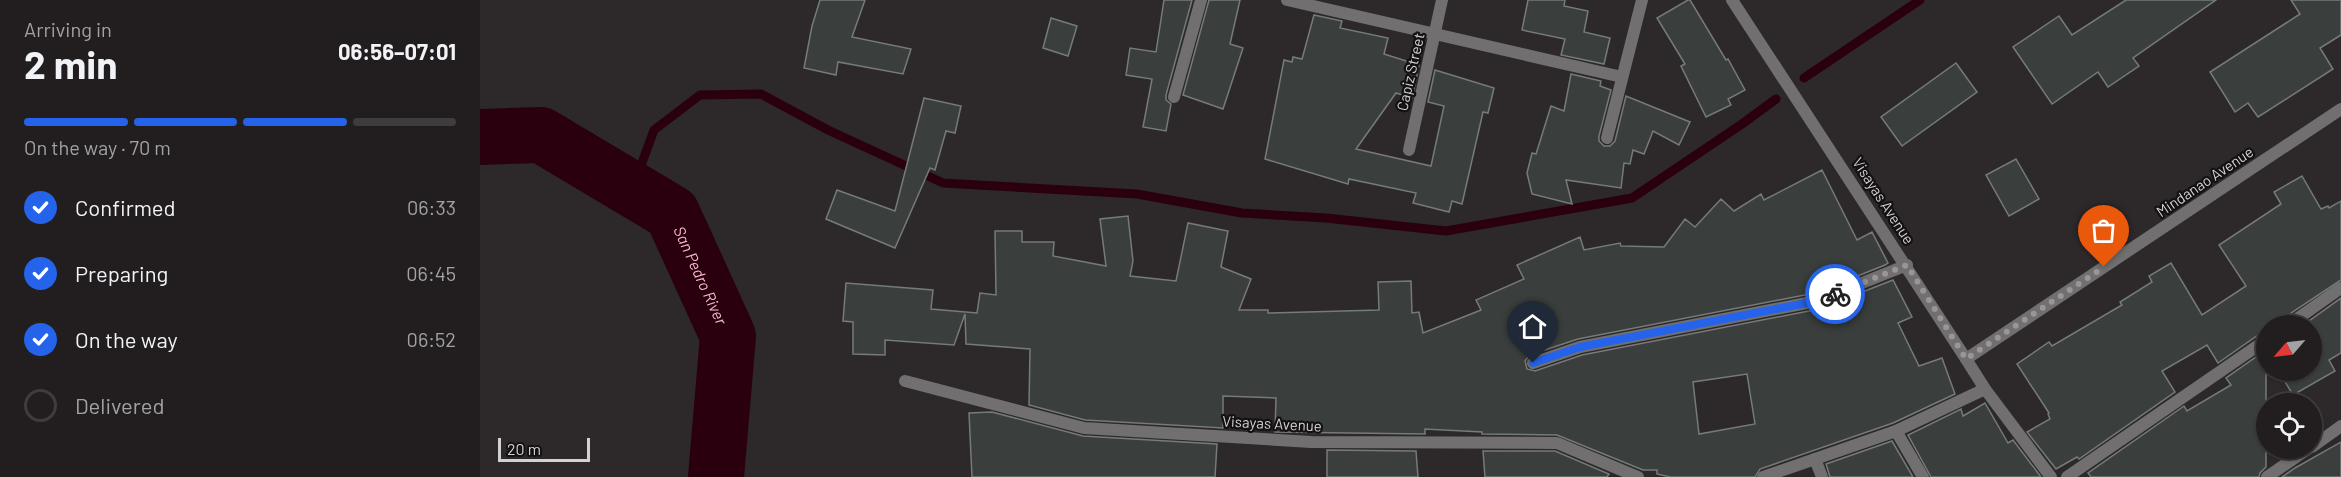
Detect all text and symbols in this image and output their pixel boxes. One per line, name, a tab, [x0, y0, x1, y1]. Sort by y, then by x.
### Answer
text: Arriving in	[24, 17, 112, 41]
street label: Capiz Street	[1392, 31, 1428, 112]
text: 06:56–07:01	[338, 38, 456, 64]
text: 2 min	[24, 40, 117, 87]
text: On the way · 70 m	[24, 135, 171, 159]
street label: Mindanao Avenue	[2153, 142, 2256, 220]
street label: Visayas Avenue	[1849, 154, 1919, 247]
icon: check	[24, 191, 57, 224]
text: Confirmed	[75, 194, 175, 220]
text: 06:33	[407, 195, 456, 219]
pin	[2078, 205, 2129, 267]
icon: bag	[2087, 214, 2120, 247]
water label: San Pedro River	[670, 223, 732, 329]
icon: check	[24, 257, 57, 290]
text: Preparing	[75, 260, 168, 286]
text: 06:45	[406, 261, 456, 285]
courier	[1805, 264, 1865, 324]
icon: bike	[1819, 278, 1852, 311]
pin	[1507, 301, 1558, 363]
icon: home	[1516, 310, 1549, 343]
north arrow	[2256, 315, 2322, 381]
map controls	[2256, 315, 2322, 459]
icon: check	[24, 323, 57, 356]
text: On the way	[75, 326, 178, 352]
text: 06:52	[407, 327, 456, 351]
text: Delivered	[75, 392, 164, 418]
button: locate	[2256, 393, 2322, 459]
street label: Visayas Avenue	[1222, 411, 1322, 435]
scale bar	[498, 435, 590, 462]
text: 20 m	[507, 439, 541, 458]

